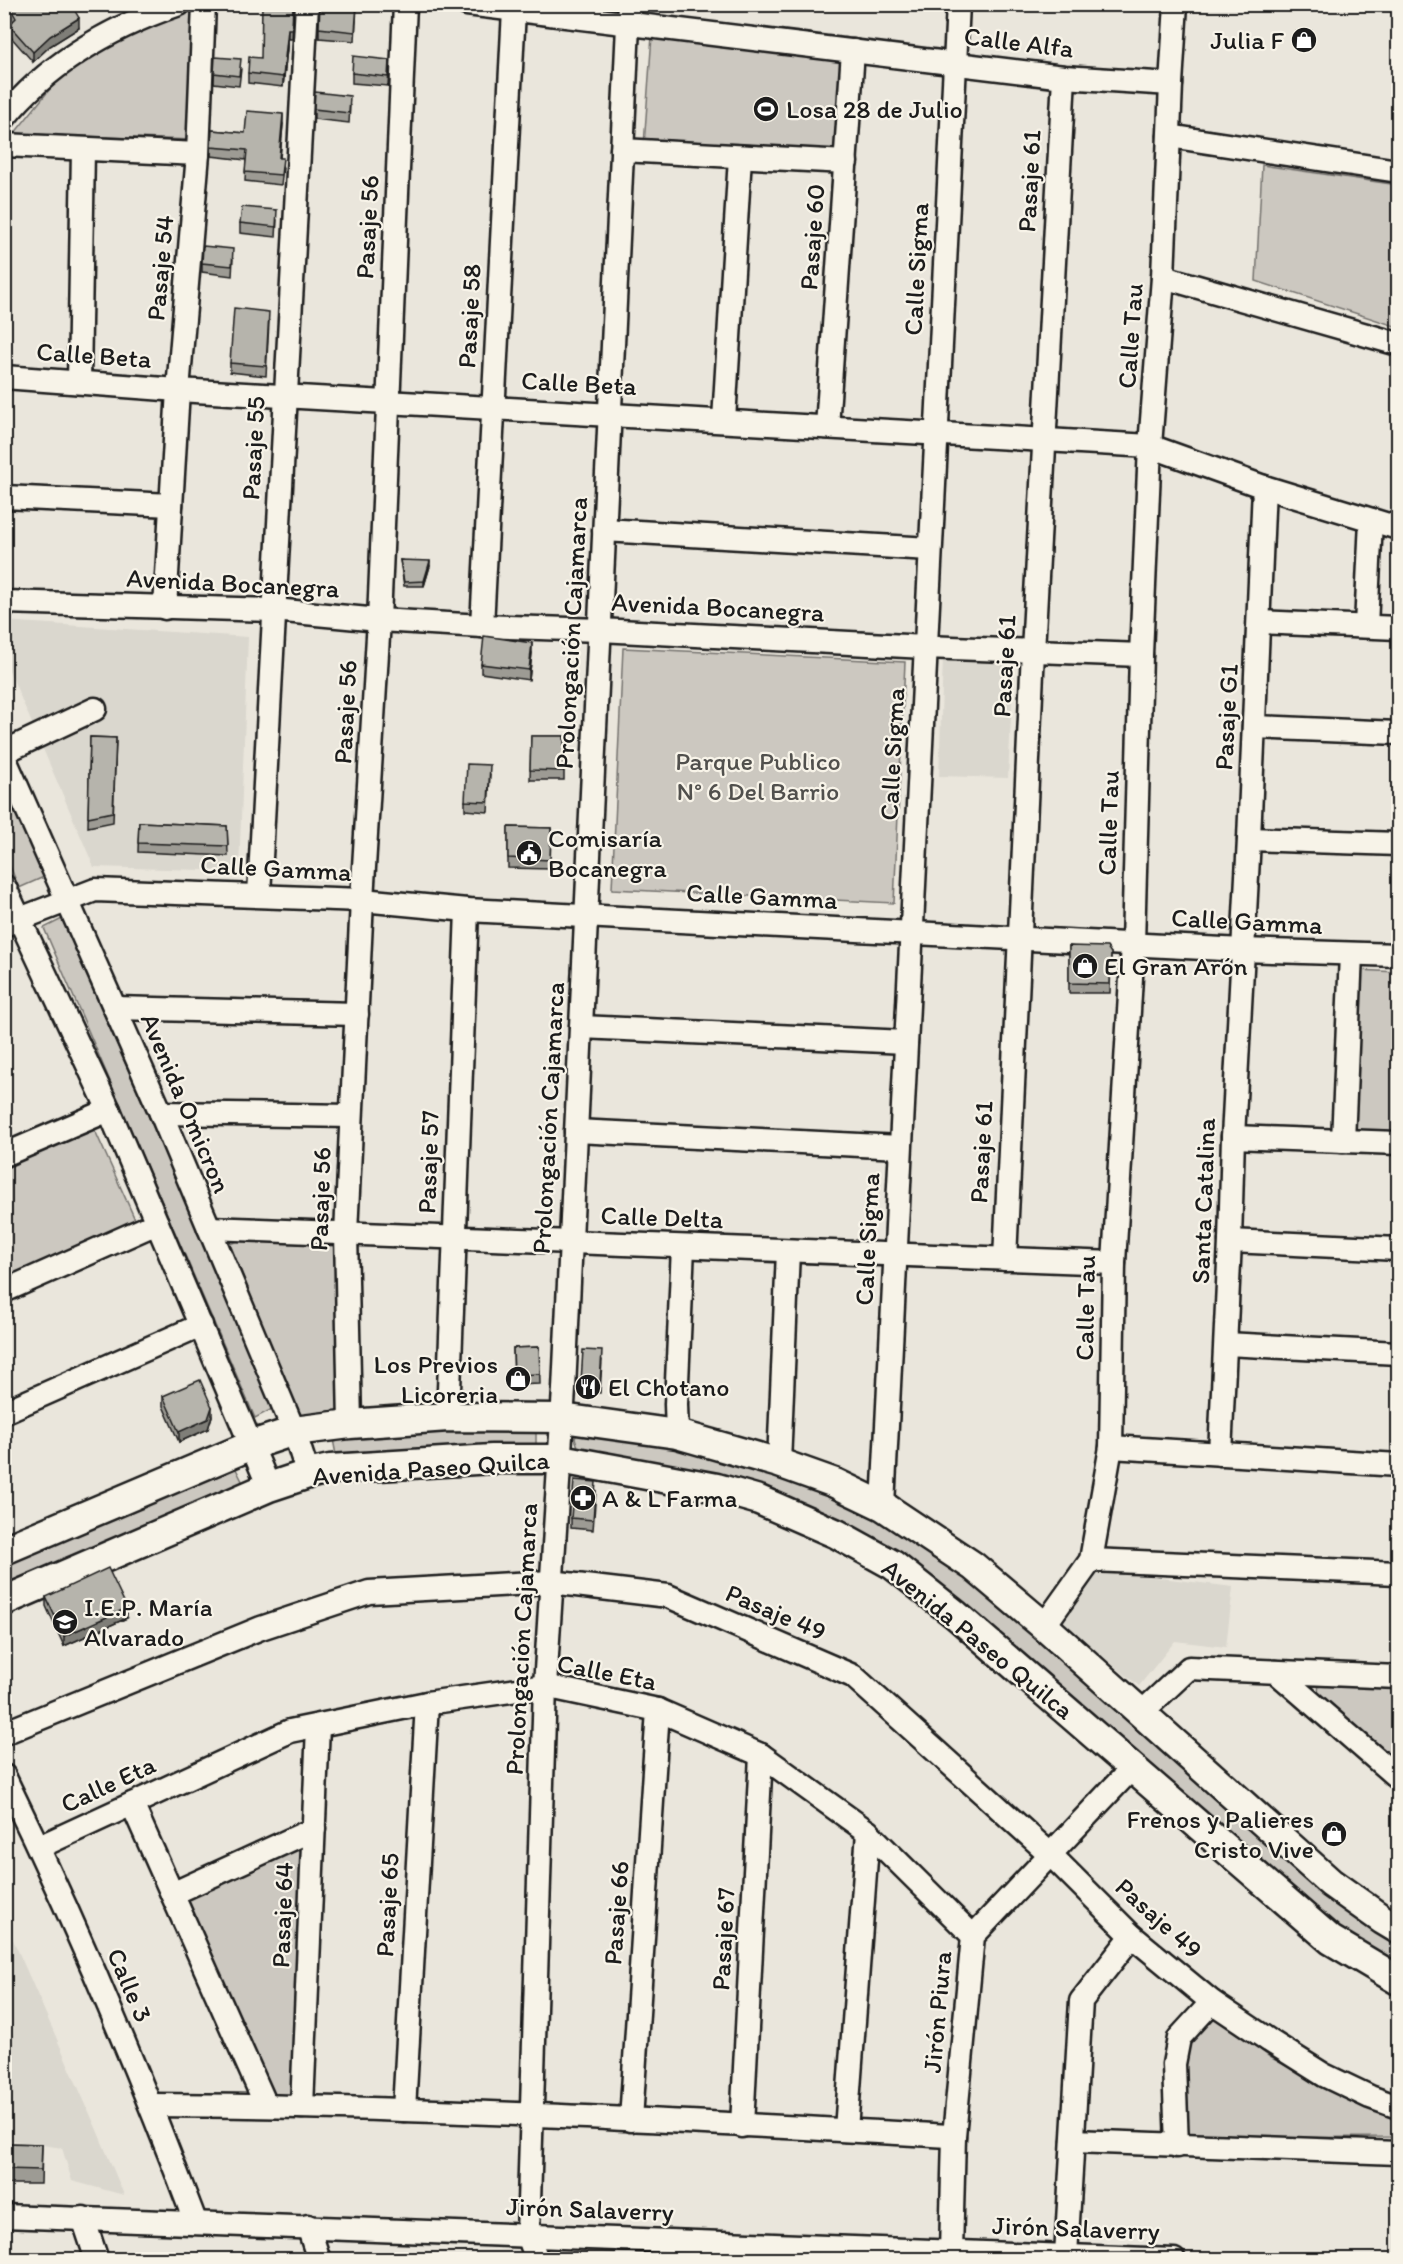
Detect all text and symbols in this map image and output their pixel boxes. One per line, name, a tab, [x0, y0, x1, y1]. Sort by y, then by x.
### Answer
street label: Calle Alfa	[962, 19, 1076, 65]
place label: Julia F	[1210, 24, 1285, 56]
shop icon: Julia F	[1289, 25, 1319, 55]
place label: Losa 28 de Julio	[786, 93, 963, 125]
sports icon: Losa 28 de Julio	[751, 94, 781, 124]
street label: Pasaje 61	[1010, 129, 1048, 233]
street label: Pasaje 56	[348, 174, 386, 280]
street label: Pasaje 60	[792, 183, 832, 291]
street label: Calle Sigma	[897, 201, 935, 336]
street label: Pasaje 54	[139, 213, 181, 322]
street label: Pasaje 58	[450, 263, 488, 369]
street label: Calle Tau	[1110, 282, 1150, 390]
street label: Calle Beta	[35, 335, 153, 375]
street label: Calle Beta	[521, 364, 638, 402]
street label: Pasaje 55	[234, 395, 272, 501]
street label: Prolongación Cajamarca	[548, 496, 594, 770]
street label: Avenida Bocanegra	[126, 561, 341, 605]
street label: Avenida Bocanegra	[611, 585, 826, 629]
street label: Pasaje 61	[985, 614, 1023, 718]
street label: Pasaje 56	[326, 659, 364, 765]
street label: Pasaje G1	[1207, 663, 1245, 771]
street label: Calle Sigma	[873, 686, 911, 821]
park label: Parque Publico N° 6 Del Barrio	[675, 745, 841, 807]
street label: Calle Tau	[1090, 770, 1126, 876]
place label: Comisaría Bocanegra	[548, 822, 667, 884]
public building icon: Comisaría Bocanegra	[514, 838, 544, 868]
street label: Calle Gamma	[199, 848, 353, 888]
street label: Calle Gamma	[685, 876, 839, 916]
street label: Calle Gamma	[1170, 901, 1324, 941]
place label: El Gran Arón	[1104, 950, 1248, 982]
shop icon: El Gran Arón	[1070, 951, 1100, 981]
street label: Prolongación Cajamarca	[525, 981, 571, 1255]
street label: Avenida Omicron	[134, 1008, 238, 1198]
street label: Pasaje 61	[962, 1100, 1000, 1204]
street label: Pasaje 57	[410, 1110, 446, 1214]
street label: Santa Catalina	[1184, 1117, 1222, 1285]
street label: Pasaje 56	[302, 1146, 338, 1252]
street label: Calle Sigma	[848, 1171, 886, 1306]
street label: Calle Delta	[600, 1199, 724, 1235]
street label: Calle Tau	[1068, 1255, 1102, 1361]
place label: Los Previos Licoreria	[374, 1348, 498, 1410]
shop icon: Los Previos Licoreria	[503, 1364, 533, 1394]
place label: El Chotano	[608, 1371, 729, 1403]
restaurant icon: El Chotano	[573, 1372, 603, 1402]
street label: Avenida Paseo Quilca	[311, 1444, 551, 1492]
place label: A & L Farma	[602, 1482, 737, 1514]
pharmacy icon: A & L Farma	[568, 1483, 598, 1513]
street label: Prolongación Cajamarca	[498, 1502, 544, 1776]
street label: Avenida Paseo Quilca	[876, 1552, 1081, 1727]
street label: Pasaje 49	[721, 1577, 831, 1647]
place label: I.E.P. María Alvarado	[84, 1591, 213, 1653]
school or university icon: I.E.P. María Alvarado	[50, 1607, 80, 1637]
street label: Calle Eta	[554, 1647, 660, 1697]
street label: Calle Eta	[56, 1748, 161, 1820]
place label: Frenos y Palieres Cristo Vive	[1126, 1803, 1314, 1865]
shop icon: Frenos y Palieres Cristo Vive	[1319, 1819, 1349, 1849]
street label: Pasaje 65	[368, 1852, 406, 1958]
street label: Pasaje 66	[596, 1860, 636, 1966]
street label: Pasaje 64	[264, 1861, 300, 1969]
street label: Pasaje 49	[1109, 1871, 1209, 1965]
street label: Pasaje 67	[704, 1886, 742, 1991]
street label: Calle 3	[100, 1943, 160, 2027]
street label: Jirón Piura	[916, 1949, 958, 2074]
street label: Jirón Salaverry	[506, 2190, 674, 2228]
street label: Jirón Salaverry	[992, 2209, 1160, 2247]

